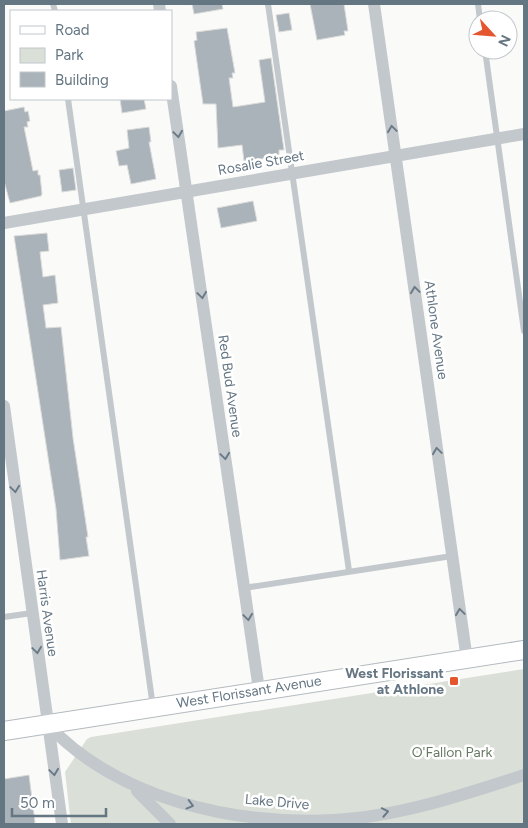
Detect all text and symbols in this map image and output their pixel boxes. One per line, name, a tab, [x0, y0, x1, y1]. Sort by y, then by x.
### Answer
legend	[10, 10, 172, 100]
north arrow	[468, 10, 518, 60]
text: Road	[55, 21, 90, 39]
text: N	[494, 32, 514, 49]
text: Park	[55, 46, 84, 64]
text: Building	[55, 71, 109, 89]
one-way arrow	[388, 125, 398, 134]
one-way arrow	[173, 130, 183, 138]
street label: Rosalie Street	[217, 147, 305, 179]
street label: Athlone Avenue	[421, 279, 451, 381]
one-way arrow	[410, 286, 421, 294]
one-way arrow	[196, 291, 207, 299]
street label: Red Bud Avenue	[214, 334, 246, 439]
one-way arrow	[433, 447, 443, 455]
one-way arrow	[219, 452, 230, 460]
one-way arrow	[9, 486, 20, 494]
street label: Harris Avenue	[32, 568, 62, 658]
one-way arrow	[455, 608, 466, 616]
one-way arrow	[242, 613, 253, 621]
one-way arrow	[31, 647, 42, 655]
place label: West Florissant at Athlone	[345, 665, 444, 698]
street label: West Florissant Avenue	[175, 672, 323, 712]
marker: West Florissant at Athlone	[448, 675, 460, 687]
park label: O'Fallon Park	[412, 744, 492, 761]
one-way arrow	[49, 768, 59, 776]
scale bar	[12, 786, 106, 818]
street label: Lake Drive	[244, 791, 310, 813]
text: 50 m	[20, 794, 55, 812]
one-way arrow	[185, 799, 194, 810]
one-way arrow	[381, 808, 390, 818]

